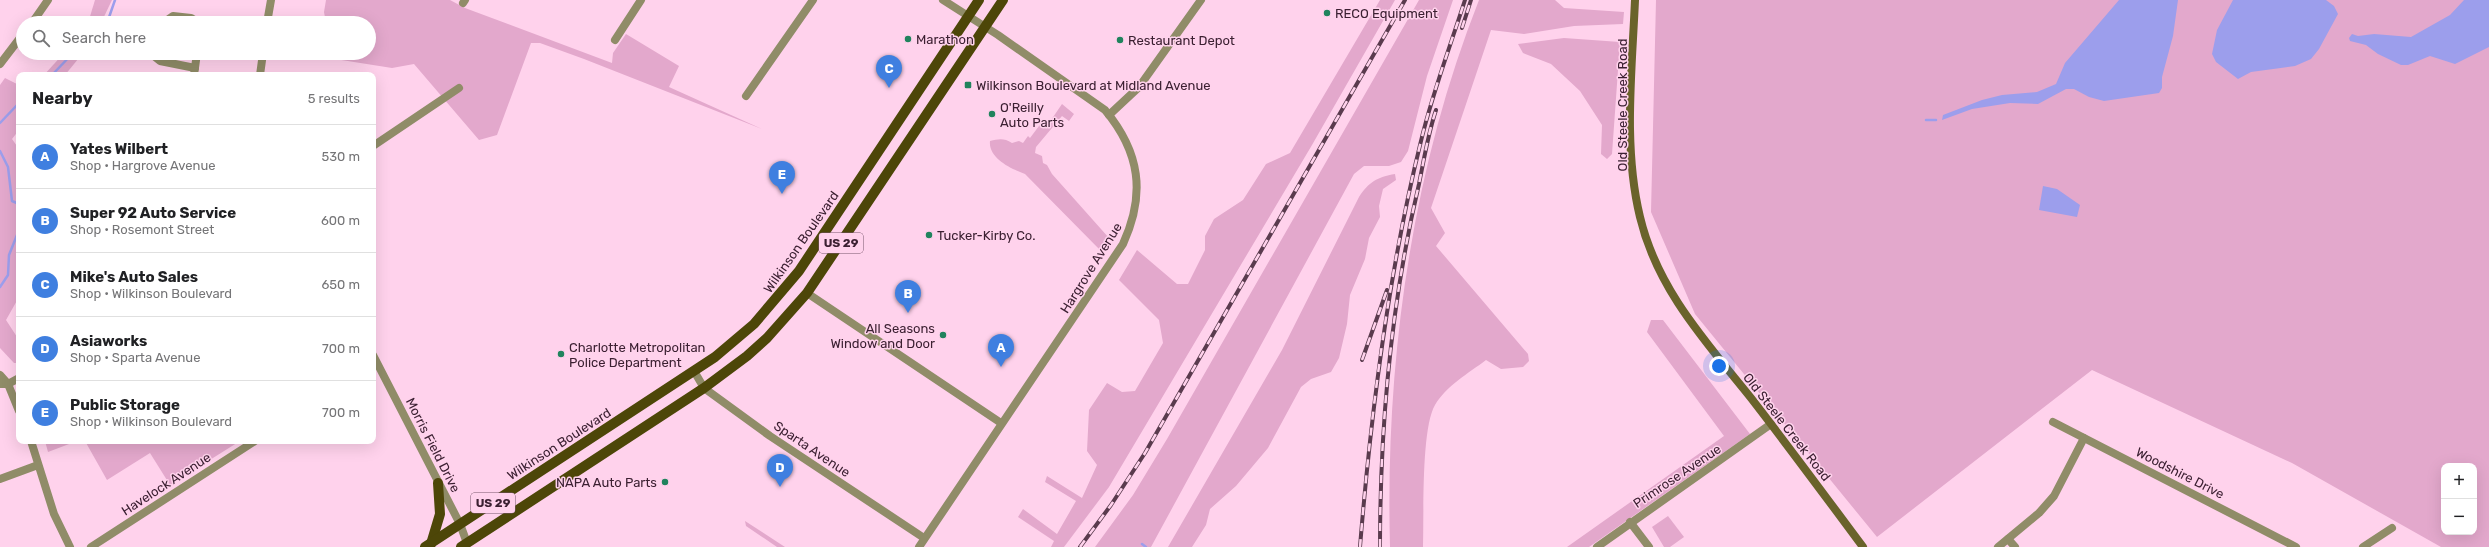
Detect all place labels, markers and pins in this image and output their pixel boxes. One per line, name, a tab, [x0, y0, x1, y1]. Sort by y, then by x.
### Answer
place label: RECO Equipment	[1335, 6, 1438, 21]
marker: RECO Equipment	[1322, 8, 1332, 18]
place label: Marathon	[916, 32, 974, 47]
place label: Restaurant Depot	[1128, 33, 1235, 48]
marker: Marathon	[903, 34, 913, 44]
marker: Restaurant Depot	[1115, 35, 1125, 45]
pin: C	[876, 55, 902, 88]
place label: Wilkinson Boulevard at Midland Avenue	[976, 78, 1211, 93]
marker: Wilkinson Boulevard at Midland Avenue	[963, 80, 973, 90]
place label: O'Reilly Auto Parts	[1000, 100, 1065, 130]
marker: O'Reilly Auto Parts	[987, 109, 997, 119]
pin: E	[769, 161, 795, 194]
place label: Tucker-Kirby Co.	[937, 228, 1035, 243]
marker: Tucker-Kirby Co.	[924, 230, 934, 240]
pin: B	[895, 280, 921, 313]
place label: All Seasons Window and Door	[830, 321, 935, 351]
marker: All Seasons Window and Door	[938, 330, 948, 340]
pin: A	[988, 334, 1014, 367]
place label: Charlotte Metropolitan Police Department	[569, 340, 705, 370]
marker: Charlotte Metropolitan Police Department	[556, 349, 566, 359]
pin: D	[767, 454, 793, 487]
place label: NAPA Auto Parts	[556, 475, 657, 490]
marker: NAPA Auto Parts	[660, 477, 670, 487]

